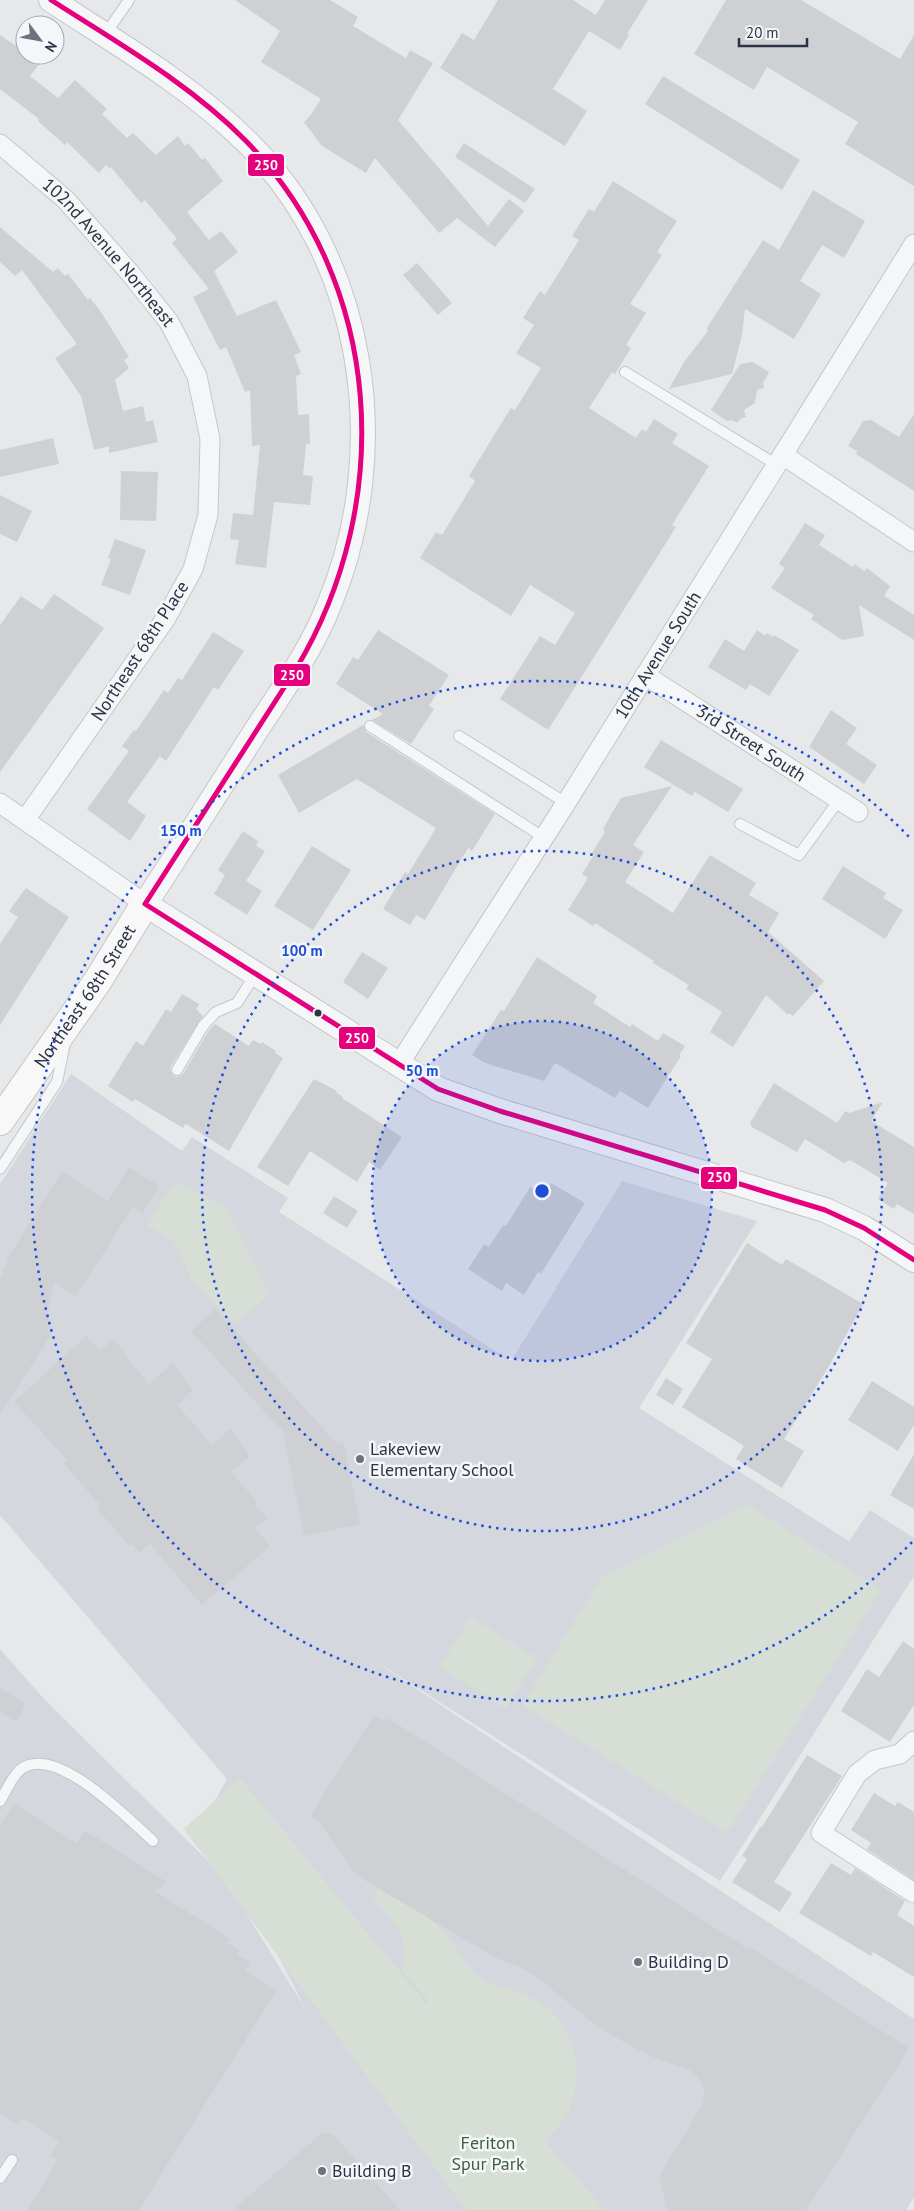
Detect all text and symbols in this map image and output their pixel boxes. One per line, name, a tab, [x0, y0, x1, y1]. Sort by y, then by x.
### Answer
north arrow	[15, 15, 65, 65]
scale bar	[739, 15, 806, 47]
text: 20 m	[746, 23, 779, 42]
text: N	[41, 38, 61, 56]
line badge: 250	[247, 153, 285, 177]
text: 250	[254, 156, 278, 174]
street label: 102nd Avenue Northeast	[38, 173, 180, 331]
street label: Northeast 68th Place	[86, 576, 193, 725]
street label: 10th Avenue South	[609, 587, 706, 723]
line badge: 250	[273, 663, 311, 687]
text: 250	[280, 666, 304, 684]
street label: 3rd Street South	[692, 699, 811, 787]
text: 150 m	[160, 821, 202, 840]
street label: Northeast 68th Street	[29, 920, 141, 1072]
text: 100 m	[281, 941, 323, 960]
unlabelled marker	[313, 1008, 323, 1018]
line badge: 250	[338, 1026, 376, 1050]
text: 250	[345, 1029, 369, 1047]
text: 50 m	[406, 1061, 438, 1080]
line badge: 250	[700, 1166, 738, 1190]
text: 250	[707, 1168, 731, 1186]
centre of rings	[533, 1182, 551, 1200]
place label: Lakeview Elementary School	[370, 1437, 514, 1481]
marker: Lakeview Elementary School	[354, 1453, 366, 1465]
place label: Building D	[648, 1950, 729, 1973]
marker: Building D	[632, 1956, 644, 1968]
park label: Feriton Spur Park	[451, 2131, 525, 2175]
place label: Building B	[332, 2159, 412, 2182]
marker: Building B	[316, 2165, 328, 2177]

